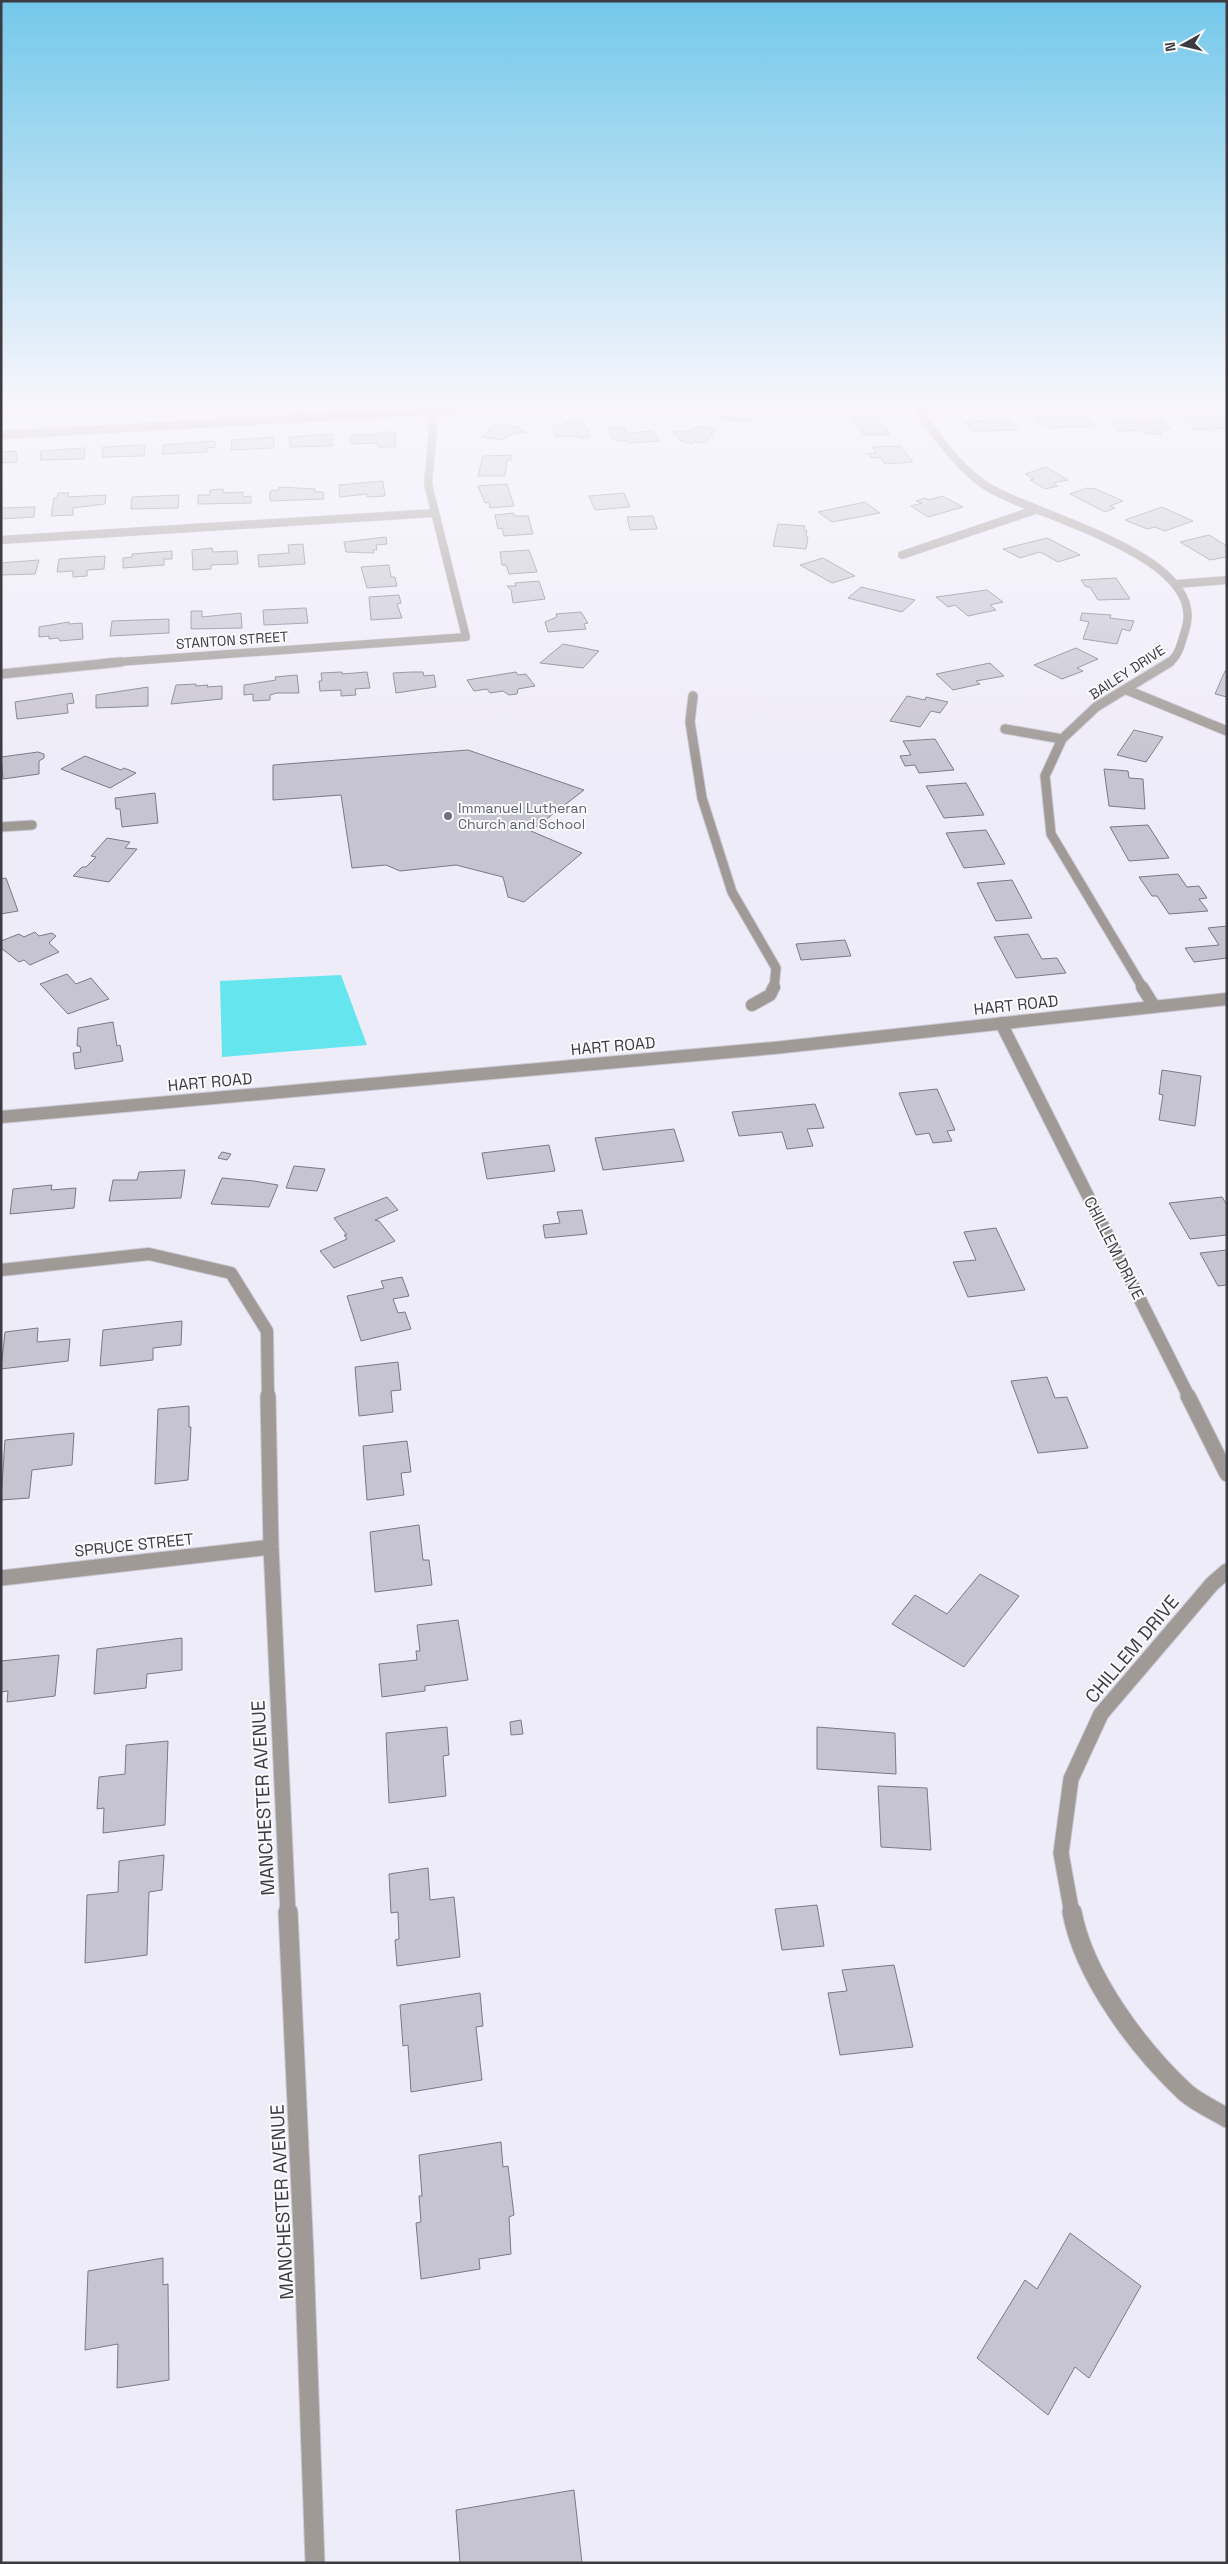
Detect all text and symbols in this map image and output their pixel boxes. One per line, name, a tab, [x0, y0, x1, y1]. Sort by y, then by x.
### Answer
north arrow	[1158, 20, 1208, 70]
text: N	[1161, 41, 1180, 53]
street label: STANTON STREET	[175, 627, 289, 653]
street label: BAILEY DRIVE	[1086, 641, 1168, 703]
place label: Immanuel Lutheran Church and School	[458, 799, 587, 833]
marker: Immanuel Lutheran Church and School	[442, 810, 454, 822]
street label: HART ROAD	[973, 990, 1059, 1020]
street label: HART ROAD	[570, 1032, 656, 1060]
street label: HART ROAD	[167, 1068, 253, 1096]
street label: CHILLEM DRIVE	[1079, 1193, 1149, 1303]
street label: SPRUCE STREET	[73, 1528, 195, 1562]
street label: CHILLEM DRIVE	[1079, 1590, 1185, 1708]
street label: MANCHESTER AVENUE	[245, 1700, 281, 1896]
street label: MANCHESTER AVENUE	[264, 2104, 300, 2300]

